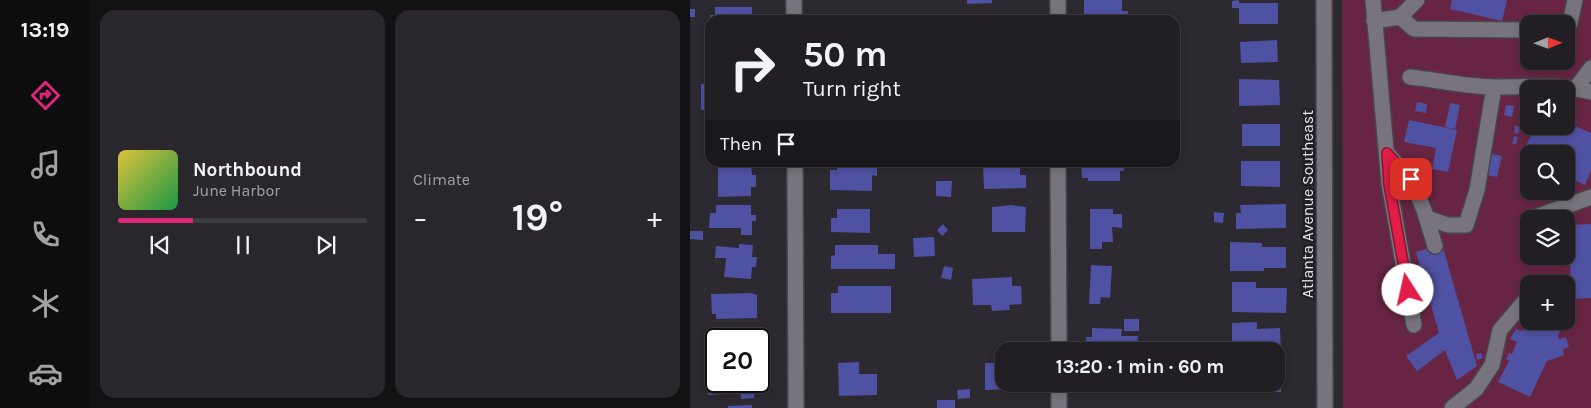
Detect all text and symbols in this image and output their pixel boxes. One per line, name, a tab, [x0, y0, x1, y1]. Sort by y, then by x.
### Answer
north arrow	[1520, 15, 1575, 70]
map controls	[1520, 15, 1575, 330]
text: 13:19	[21, 17, 69, 43]
text: 50 m	[803, 34, 888, 75]
icon: right	[720, 35, 785, 100]
text: Turn right	[803, 76, 901, 102]
icon: directions	[28, 78, 63, 113]
button: sound	[1520, 80, 1575, 135]
street label: Atlanta Avenue Southeast	[1298, 110, 1317, 298]
icon: arrive	[772, 130, 800, 158]
text: Then	[720, 133, 762, 155]
button: search	[1520, 145, 1575, 200]
icon: music	[28, 147, 63, 182]
pin	[1390, 158, 1432, 200]
text: Northbound	[193, 159, 302, 181]
icon: arrive	[1397, 165, 1425, 193]
text: Climate	[413, 170, 470, 189]
text: June Harbor	[193, 181, 280, 200]
text: 19°	[512, 195, 563, 240]
text: −	[413, 201, 428, 234]
text: +	[647, 201, 662, 234]
button: layers	[1520, 210, 1575, 265]
icon: phone	[28, 217, 63, 252]
icon: previous	[146, 231, 174, 259]
icon: pause	[229, 231, 257, 259]
icon: next	[312, 231, 340, 259]
position arrow	[1381, 263, 1433, 315]
button: +	[1520, 275, 1575, 330]
icon: climate	[28, 286, 63, 321]
speed limit sign: 20	[705, 328, 770, 393]
icon: car	[28, 356, 63, 391]
text: 13:20 · 1 min · 60 m	[1056, 356, 1224, 378]

